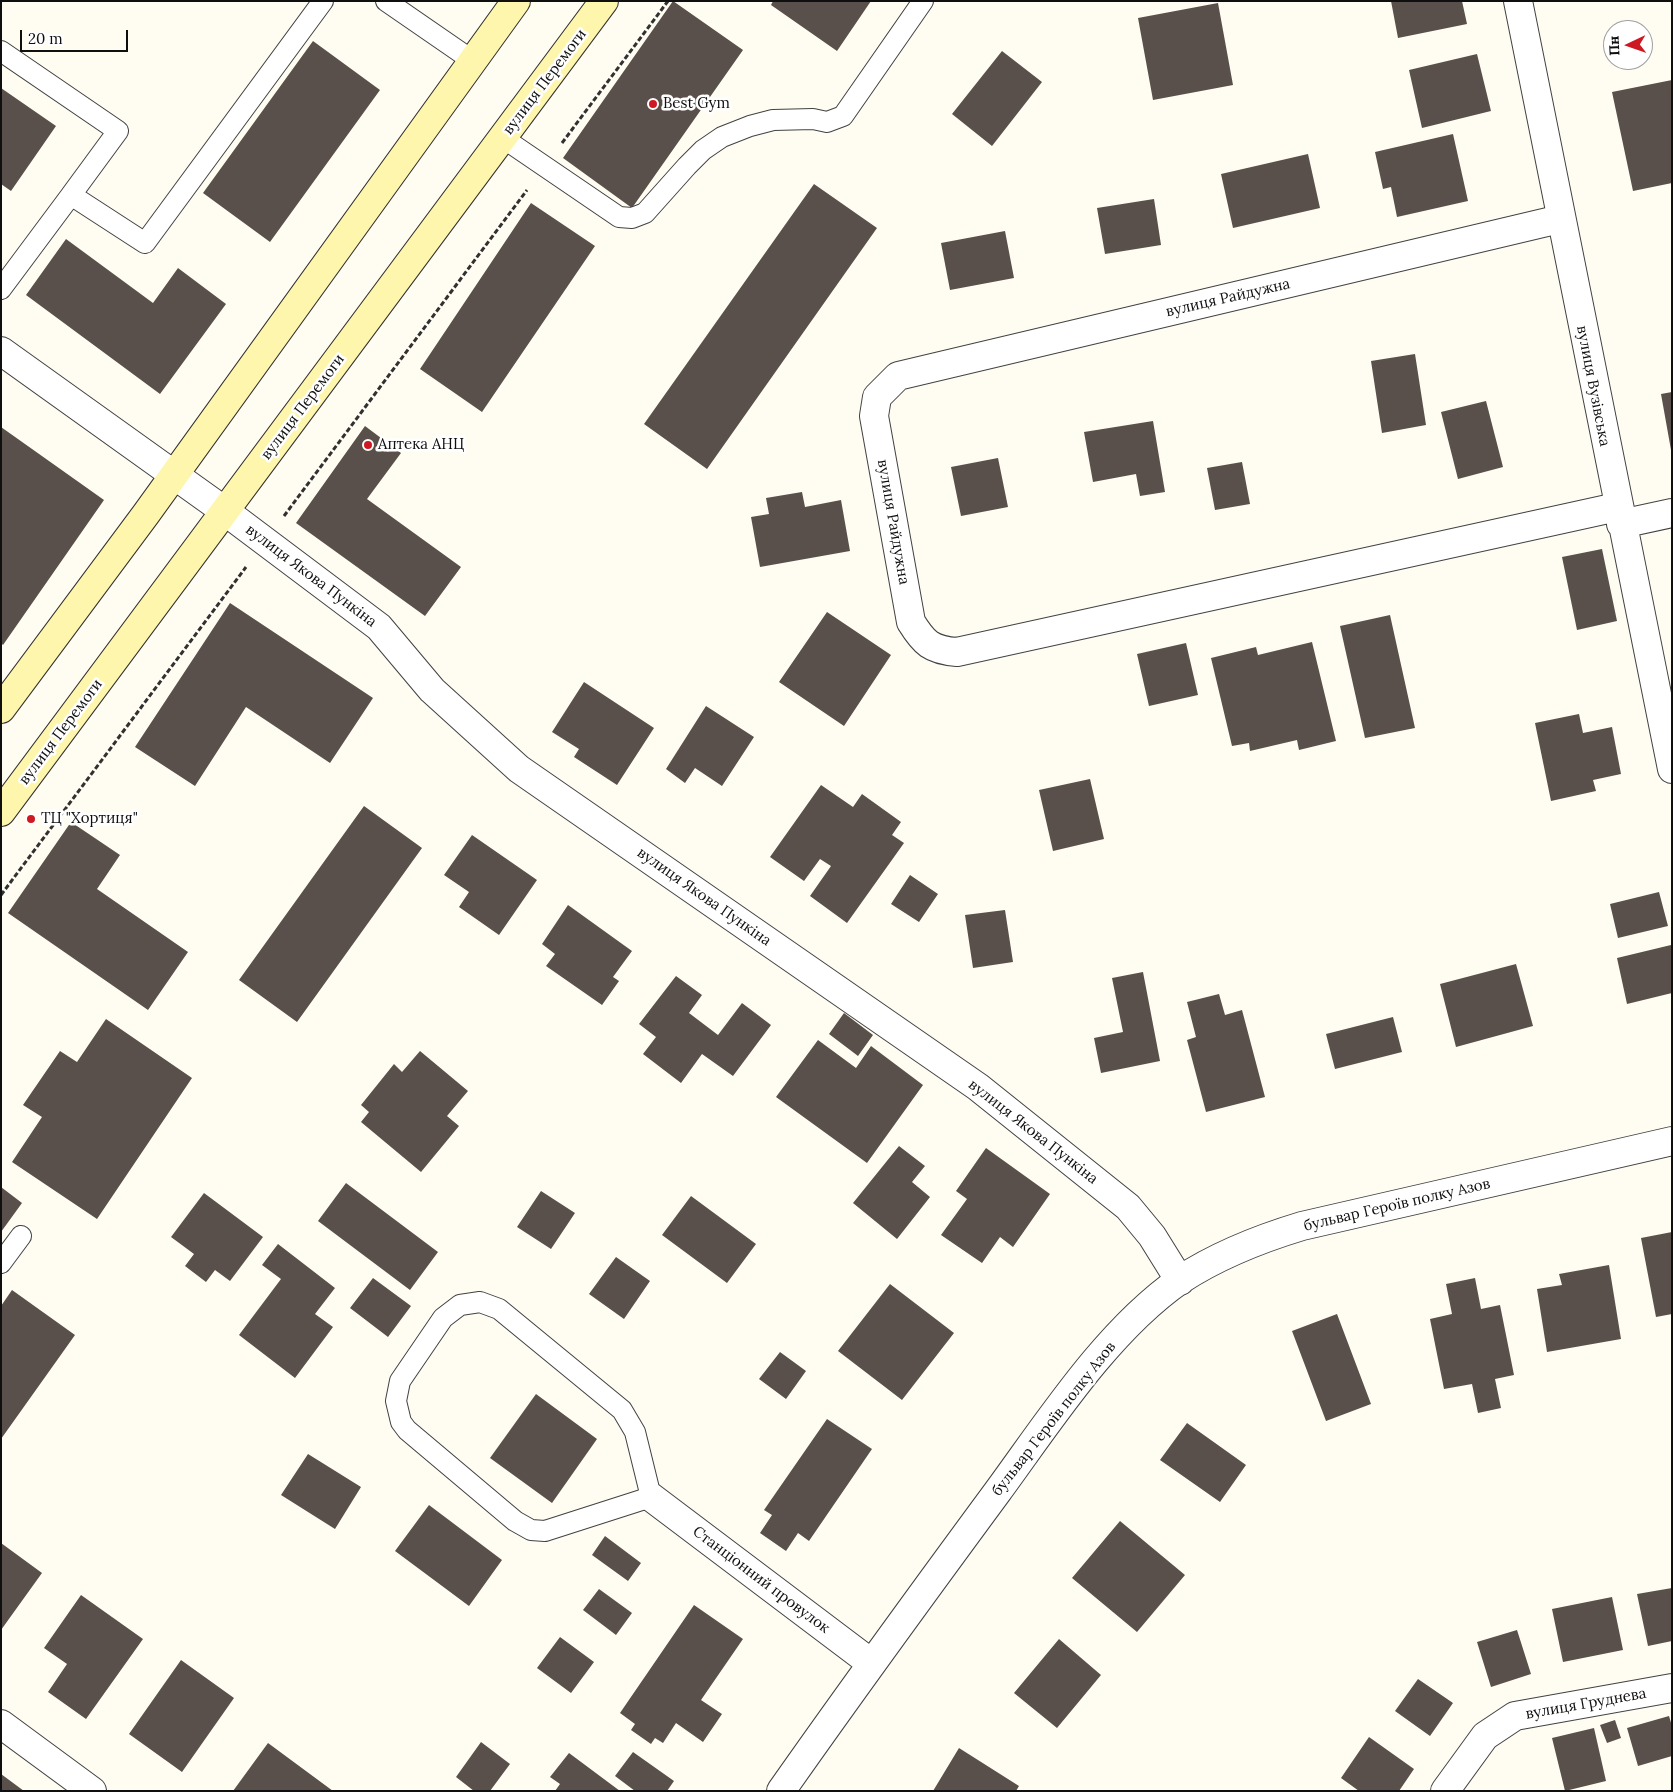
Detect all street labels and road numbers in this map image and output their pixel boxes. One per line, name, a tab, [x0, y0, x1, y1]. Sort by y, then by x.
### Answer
street label: вулиця Перемоги	[499, 26, 591, 138]
street label: вулиця Райдужна	[1164, 275, 1292, 321]
street label: вулиця Вузівська	[1572, 324, 1614, 448]
street label: вулиця Перемоги	[257, 351, 349, 463]
street label: вулиця Райдужна	[873, 458, 913, 586]
street label: вулиця Якова Пункіна	[242, 521, 380, 631]
street label: вулиця Перемоги	[15, 676, 107, 788]
street label: вулиця Якова Пункіна	[634, 844, 774, 950]
street label: вулиця Якова Пункіна	[965, 1076, 1101, 1188]
street label: бульвар Героїв полку Азов	[1302, 1175, 1492, 1235]
street label: бульвар Героїв полку Азов	[988, 1338, 1120, 1500]
street label: Станціонний провулок	[689, 1523, 833, 1637]
street label: вулиця Груднева	[1524, 1685, 1648, 1723]

